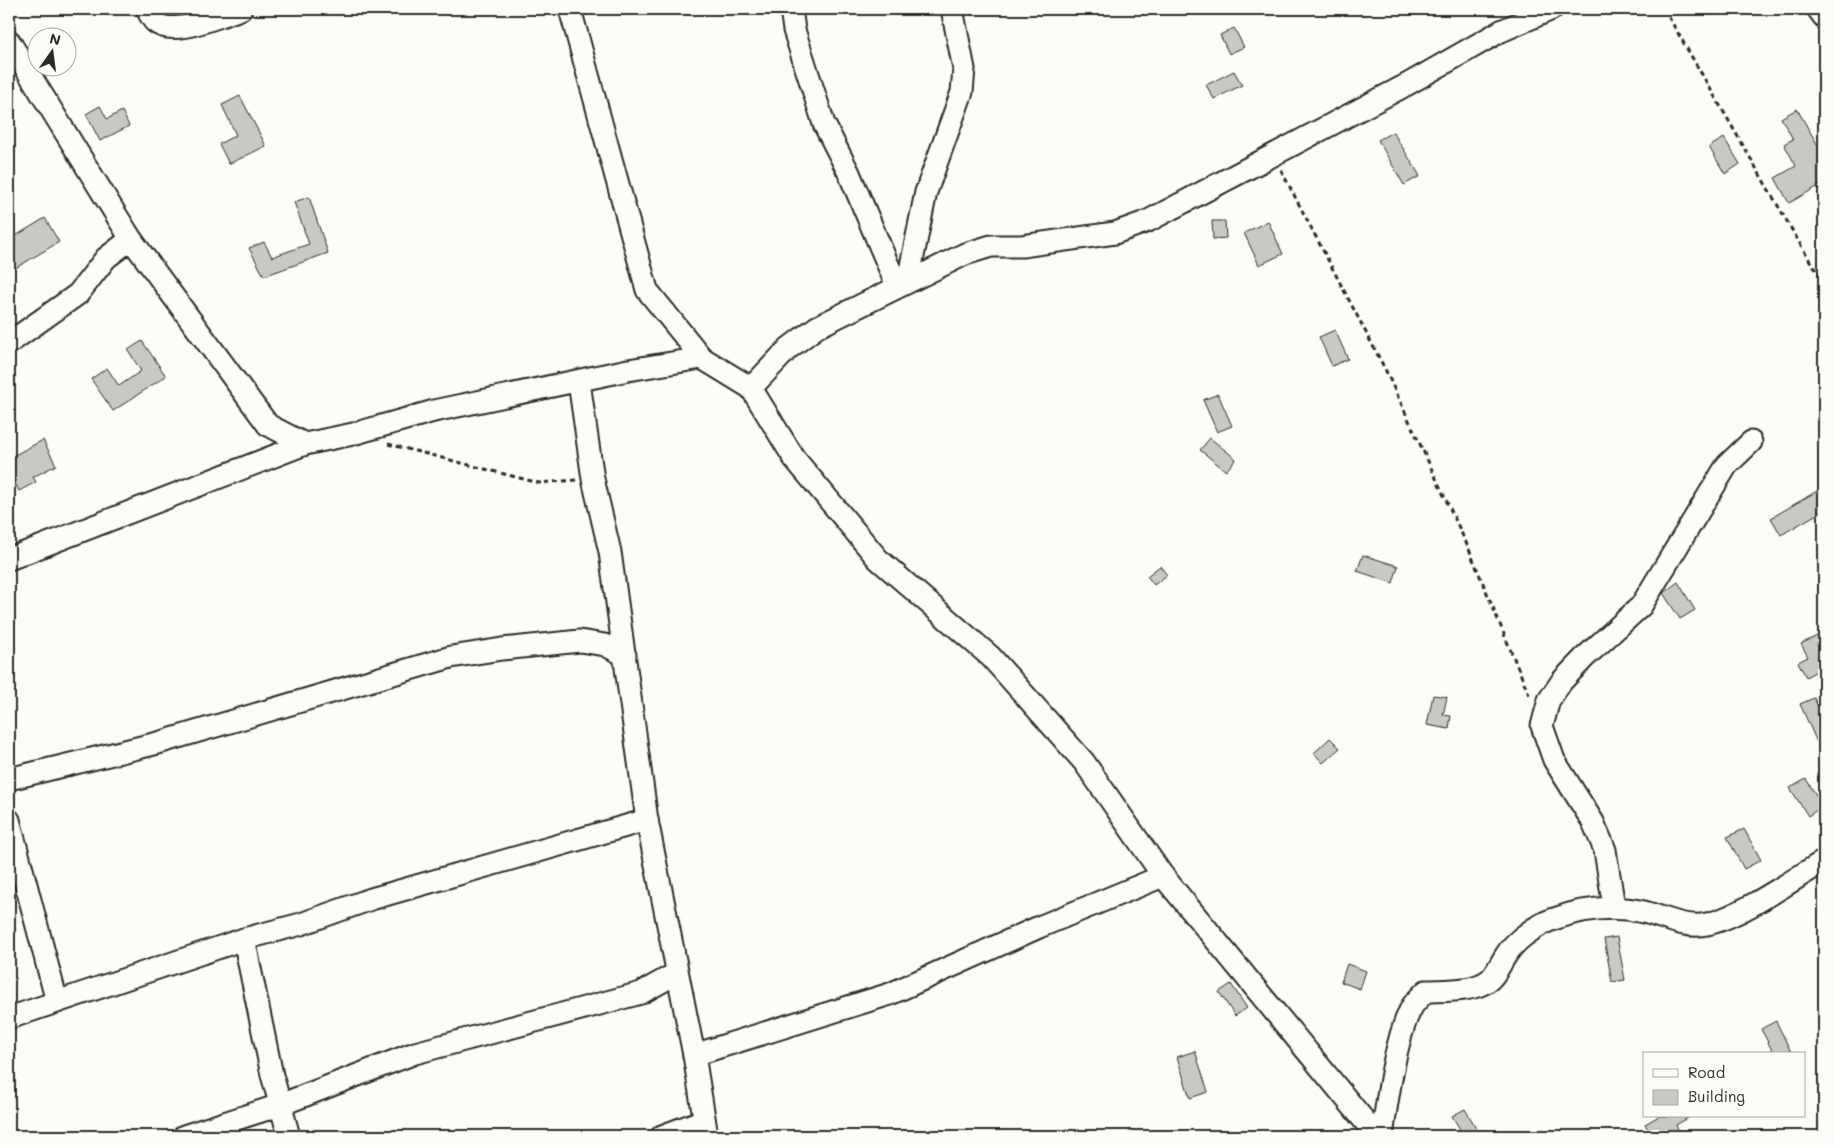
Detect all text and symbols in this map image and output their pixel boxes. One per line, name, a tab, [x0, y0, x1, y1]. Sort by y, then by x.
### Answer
north arrow	[28, 28, 78, 78]
text: N	[48, 28, 63, 49]
legend	[1643, 1052, 1806, 1118]
text: Road	[1688, 1062, 1725, 1082]
text: Building	[1688, 1086, 1745, 1106]

